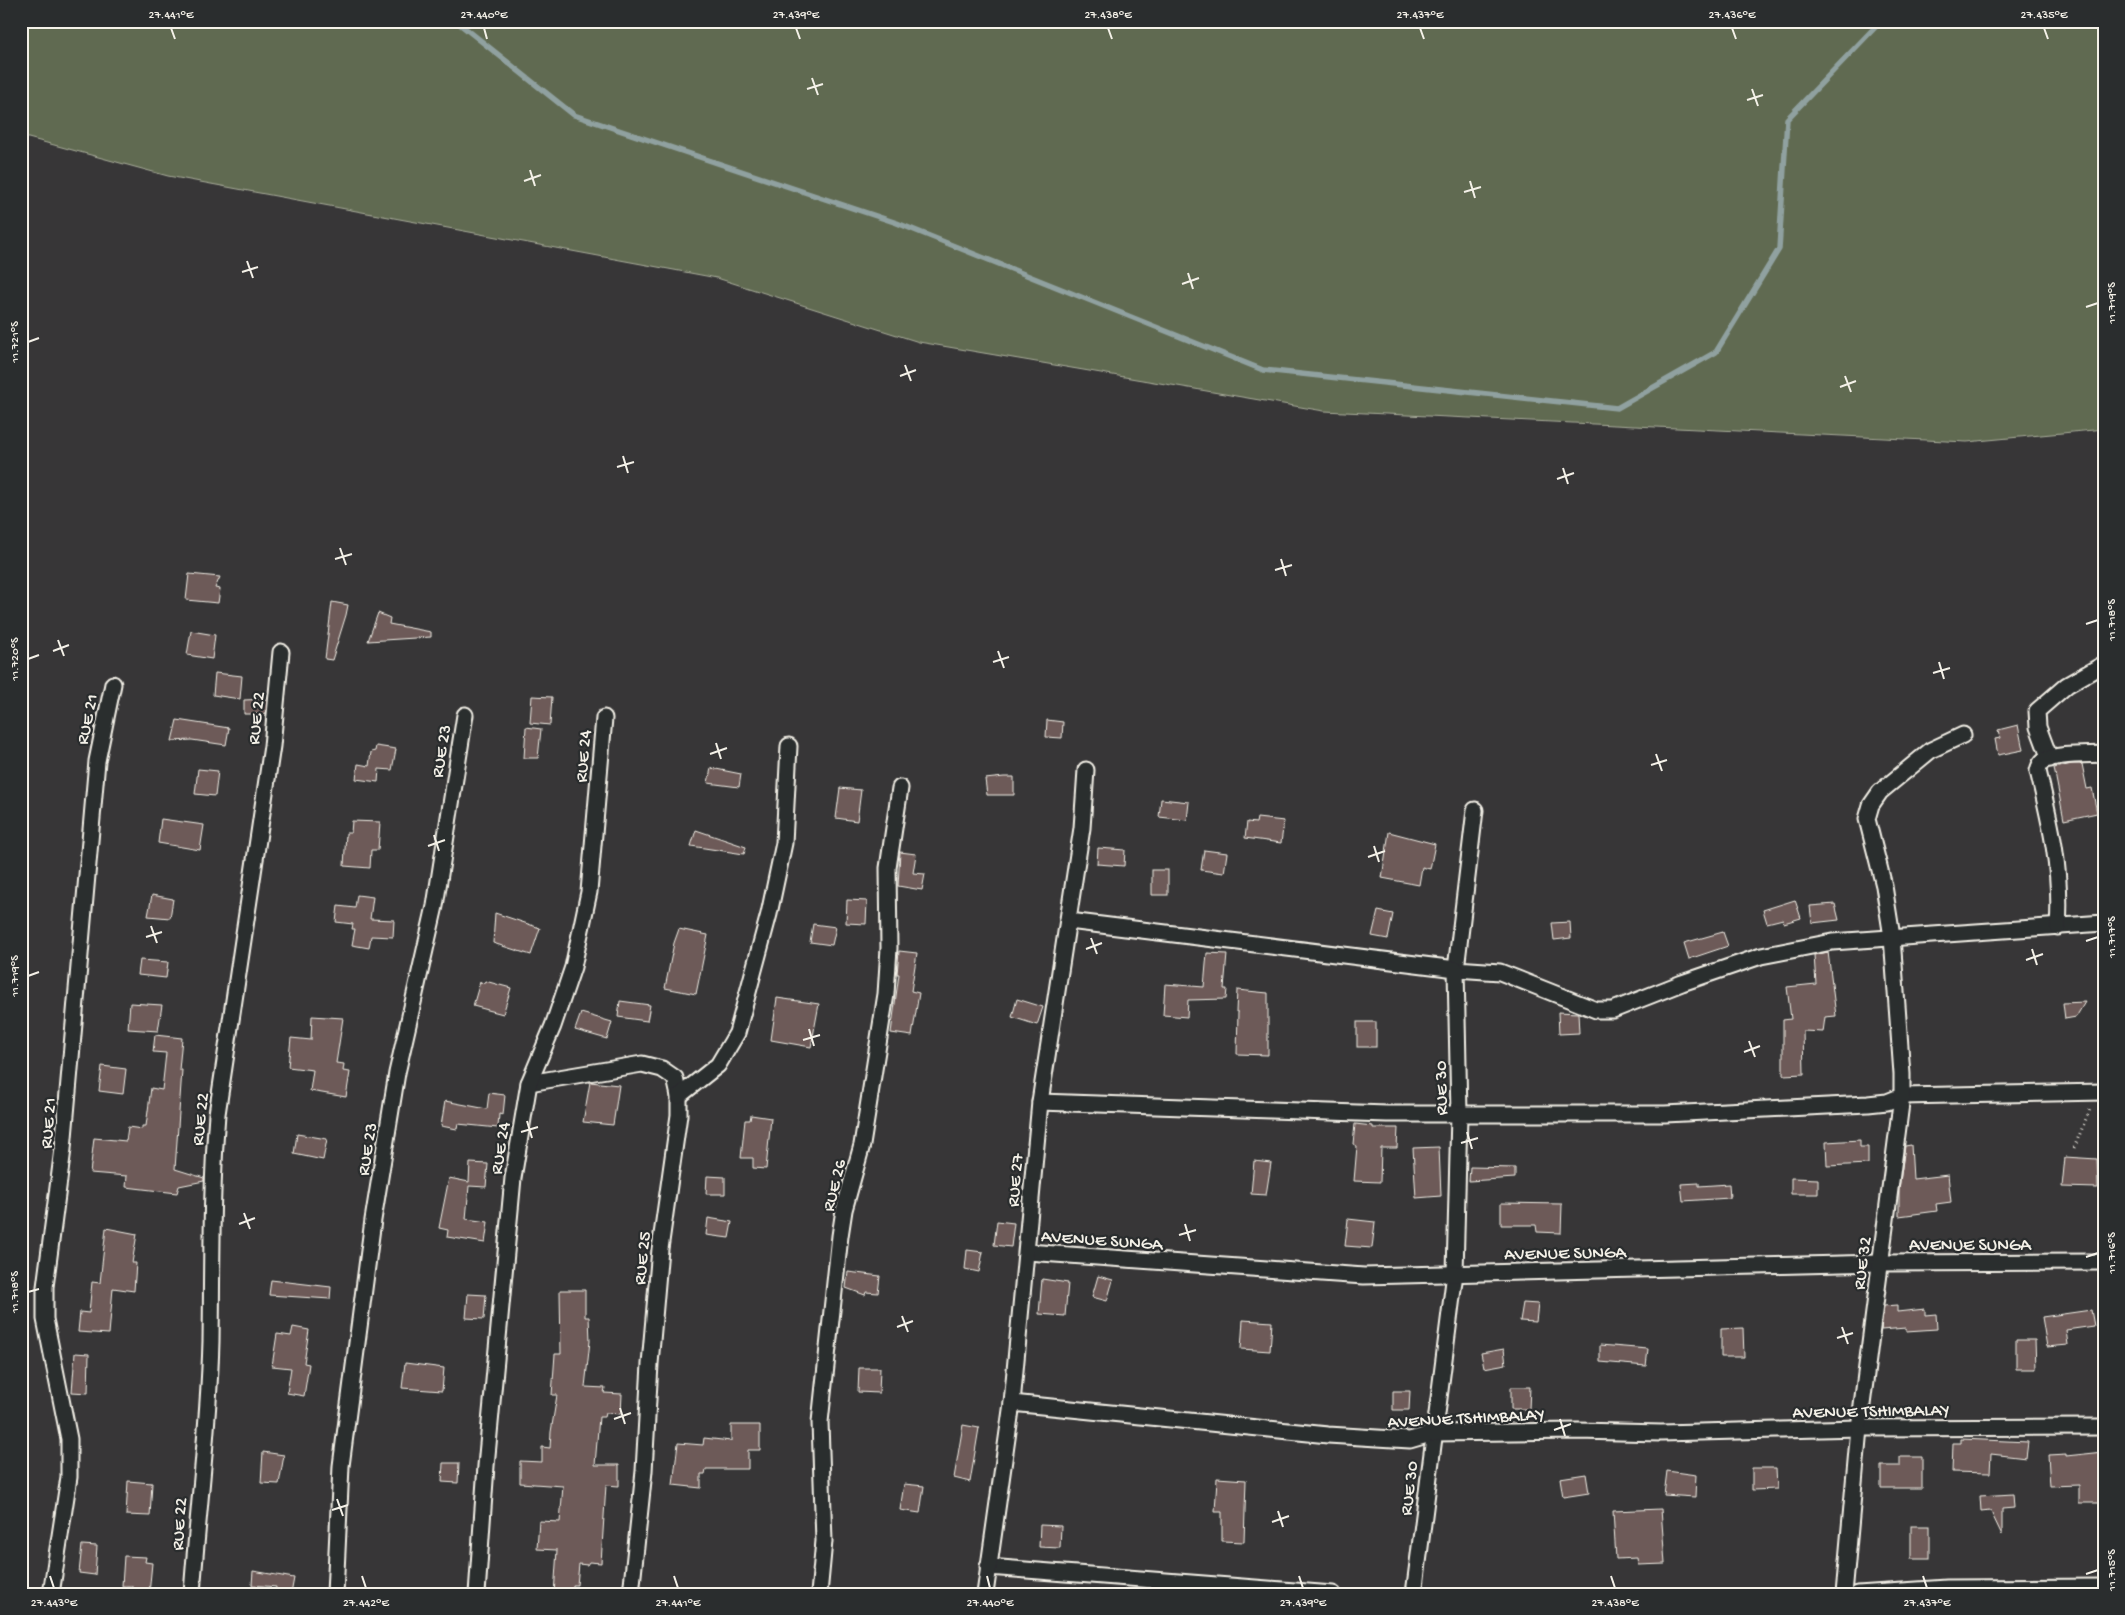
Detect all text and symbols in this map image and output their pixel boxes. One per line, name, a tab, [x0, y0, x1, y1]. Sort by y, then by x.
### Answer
text: 27.441°E	[149, 9, 194, 23]
text: 27.440°E	[461, 9, 508, 23]
text: 27.439°E	[773, 9, 820, 23]
text: 27.438°E	[1084, 9, 1132, 23]
text: 27.437°E	[1397, 9, 1444, 23]
text: 27.436°E	[1709, 9, 1756, 23]
text: 27.435°E	[2021, 9, 2068, 23]
text: 11.719°S	[2106, 282, 2120, 325]
text: 11.721°S	[9, 321, 23, 364]
text: 11.718°S	[2106, 599, 2120, 642]
text: 11.720°S	[9, 637, 23, 682]
street label: RUE 22	[244, 691, 271, 746]
street label: RUE 21	[73, 692, 104, 747]
street label: RUE 23	[428, 723, 457, 779]
street label: RUE 24	[572, 729, 597, 783]
text: 11.717°S	[2106, 916, 2120, 959]
text: 11.719°S	[9, 955, 23, 998]
street label: RUE 30	[1432, 1060, 1453, 1116]
street label: RUE 22	[188, 1092, 215, 1147]
street label: RUE 21	[37, 1097, 62, 1150]
street label: RUE 24	[487, 1120, 516, 1176]
street label: RUE 23	[354, 1121, 383, 1177]
street label: RUE 27	[1004, 1152, 1029, 1208]
street label: RUE 26	[819, 1156, 852, 1214]
street label: AVENUE SUNGA	[1040, 1227, 1165, 1256]
street label: RUE 25	[630, 1231, 657, 1286]
text: 11.716°S	[2106, 1232, 2120, 1275]
street label: RUE 32	[1850, 1235, 1877, 1291]
street label: AVENUE SUNGA	[1909, 1236, 2032, 1257]
street label: AVENUE SUNGA	[1504, 1243, 1628, 1266]
text: 11.718°S	[9, 1271, 23, 1314]
street label: AVENUE TSHIMBALAY	[1792, 1401, 1950, 1424]
street label: AVENUE TSHIMBALAY	[1387, 1405, 1545, 1434]
street label: RUE 30	[1397, 1460, 1424, 1517]
street label: RUE 22	[168, 1497, 193, 1551]
text: 11.715°S	[2106, 1549, 2120, 1592]
text: 27.443°E	[31, 1597, 78, 1611]
text: 27.442°E	[343, 1597, 390, 1611]
text: 27.441°E	[656, 1597, 701, 1611]
text: 27.440°E	[967, 1597, 1014, 1611]
text: 27.439°E	[1280, 1597, 1327, 1611]
text: 27.438°E	[1591, 1597, 1639, 1611]
text: 27.437°E	[1904, 1597, 1951, 1611]

